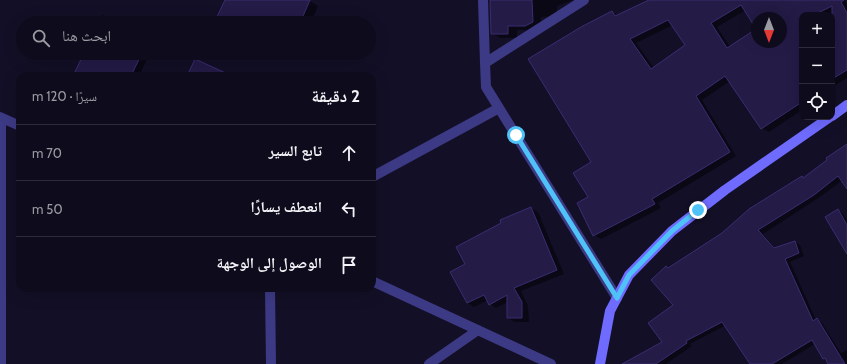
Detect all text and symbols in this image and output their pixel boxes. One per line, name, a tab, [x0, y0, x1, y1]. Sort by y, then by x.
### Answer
north arrow	[751, 12, 787, 48]
map controls	[799, 12, 835, 120]
button: +	[799, 12, 835, 48]
search box	[16, 16, 376, 60]
icon: search	[30, 27, 52, 49]
text: ابحث هنا	[62, 27, 111, 45]
button: −	[799, 48, 835, 84]
button: locate	[799, 84, 835, 120]
text: 2 دقيقة	[311, 86, 360, 106]
text: سيرًا · 120 m	[32, 88, 97, 104]
route start	[507, 126, 525, 144]
text: تابع السير	[269, 142, 322, 160]
icon: ahead	[338, 142, 360, 164]
text: 70 m	[32, 145, 62, 161]
text: انعطف يسارًا	[251, 198, 322, 216]
icon: left	[338, 198, 360, 220]
text: 50 m	[32, 201, 62, 217]
route end	[689, 201, 707, 219]
text: الوصول إلى الوجهة	[217, 254, 322, 272]
icon: arrive	[338, 254, 360, 276]

